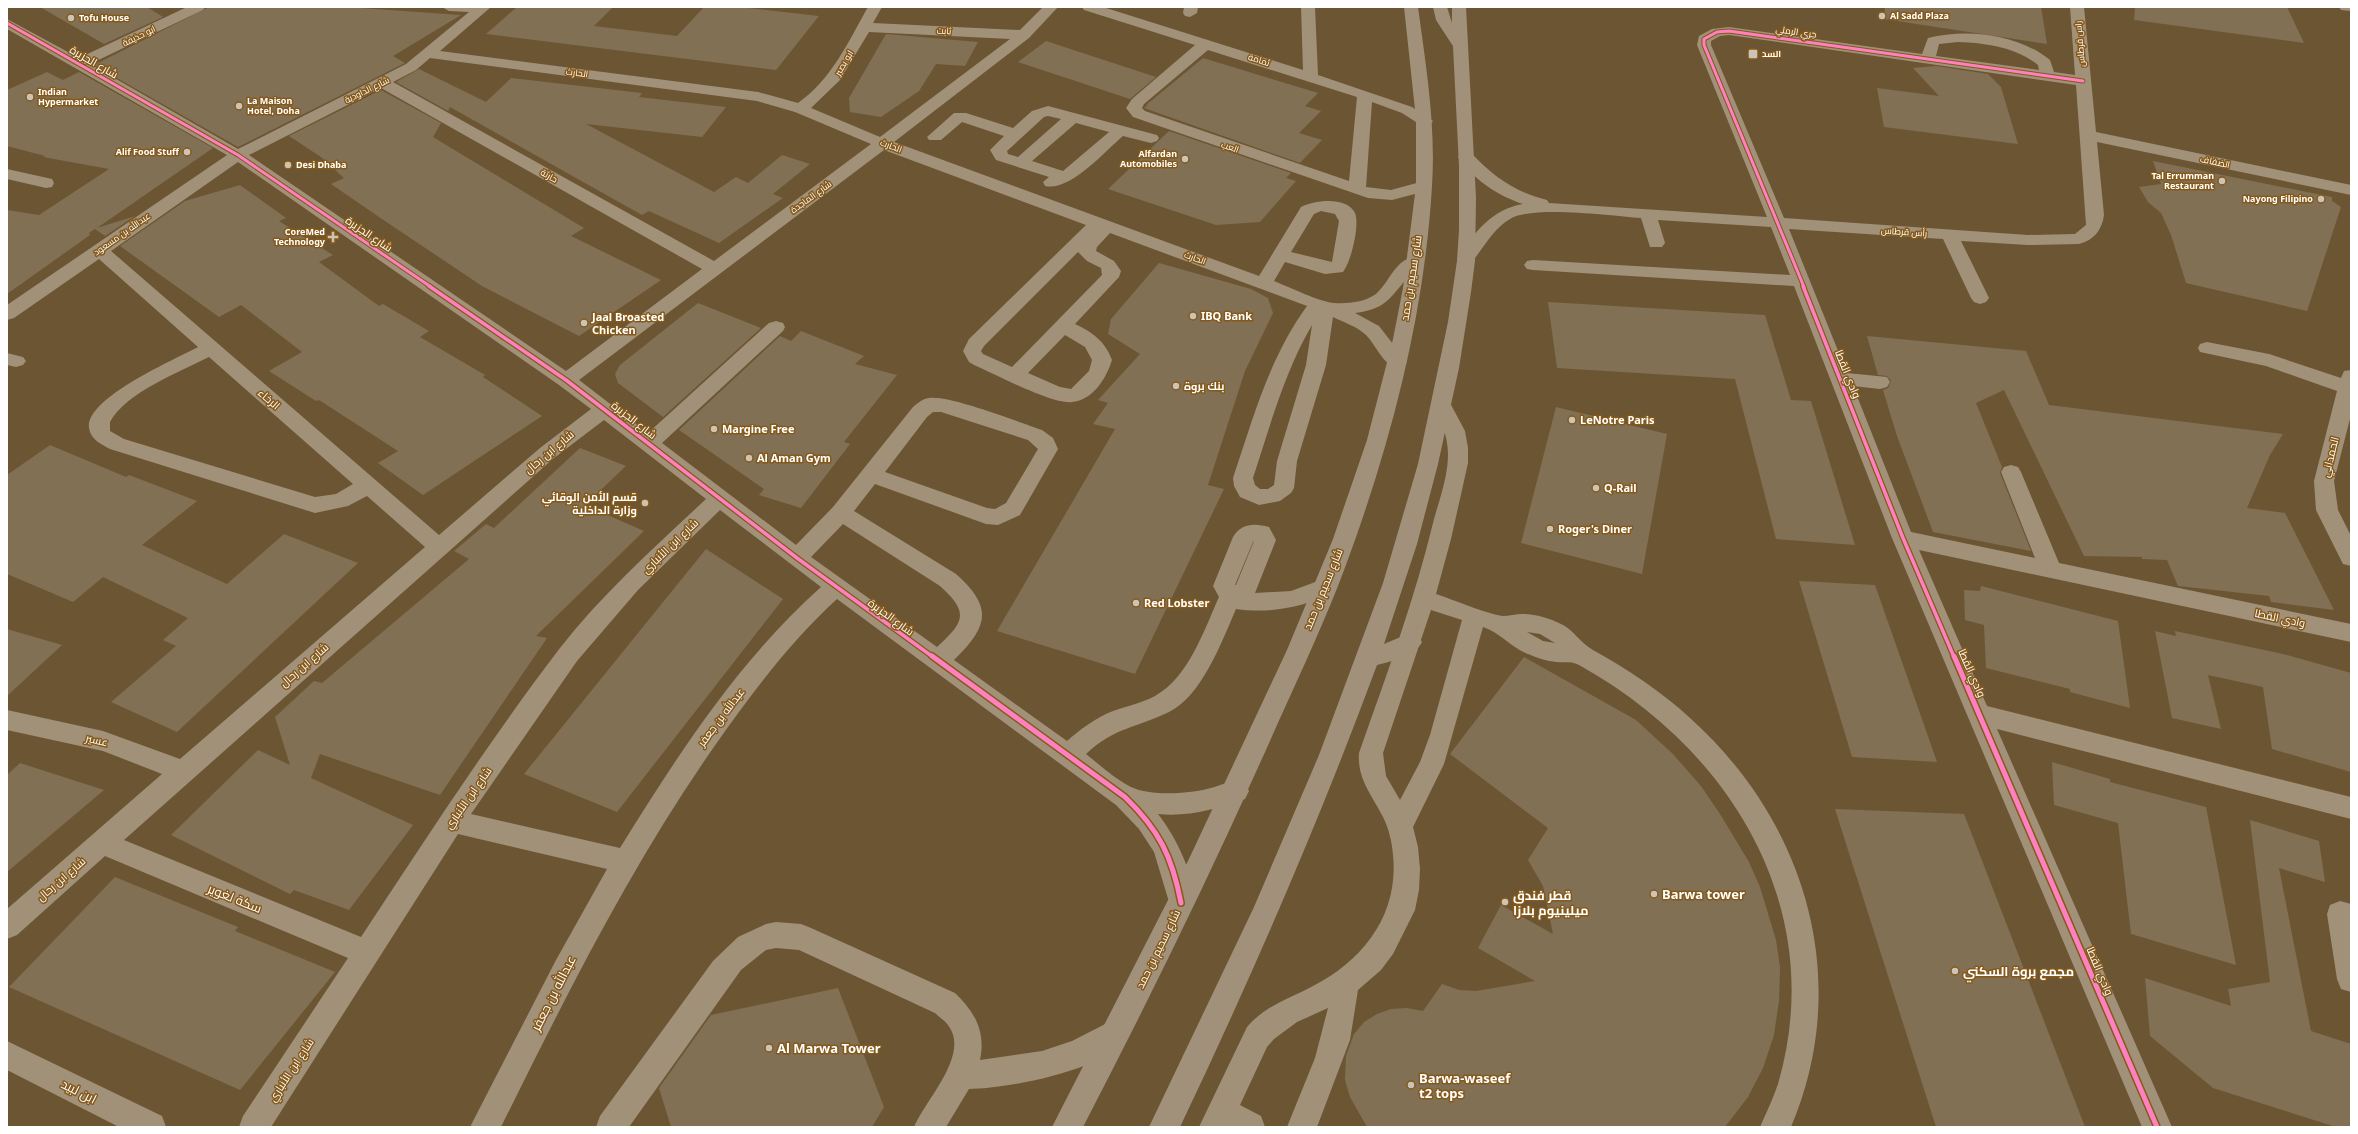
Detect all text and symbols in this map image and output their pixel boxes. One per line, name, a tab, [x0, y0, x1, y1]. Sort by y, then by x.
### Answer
place label: Al Sadd Plaza	[1890, 9, 1949, 22]
place label: Tofu House	[79, 11, 129, 24]
marker: Al Sadd Plaza	[1877, 11, 1887, 21]
marker: Tofu House	[66, 13, 76, 23]
street label: راس قرطاس	[2071, 20, 2088, 68]
street label: ابو حذيفة	[120, 22, 158, 49]
street label: جري الرملي	[1775, 22, 1817, 42]
street label: ثابت	[936, 24, 952, 37]
street label: شارع الجزيرة	[67, 42, 121, 82]
street label: ابو بصير	[830, 47, 856, 79]
place label: السد	[1762, 47, 1781, 60]
marker: السد	[1747, 48, 1759, 60]
street label: ثمامة	[1247, 50, 1272, 69]
street label: الحارث	[565, 65, 589, 80]
street label: شارع الداودية	[342, 73, 392, 106]
place label: Indian Hypermarket	[38, 85, 98, 108]
marker: Indian Hypermarket	[25, 92, 35, 102]
place label: La Maison Hotel, Doha	[247, 94, 300, 117]
marker: La Maison Hotel, Doha	[234, 101, 244, 111]
street label: الحارث	[878, 135, 904, 156]
street label: العب	[1220, 137, 1241, 156]
place label: Alif Food Stuff	[116, 145, 180, 158]
marker: Alif Food Stuff	[182, 147, 192, 157]
place label: Alfardan Automobiles	[1120, 147, 1177, 170]
street label: الضفاف	[2199, 152, 2231, 171]
marker: Alfardan Automobiles	[1180, 154, 1190, 164]
place label: Desi Dhaba	[296, 158, 346, 171]
marker: Desi Dhaba	[283, 160, 293, 170]
street label: حارثة	[538, 166, 560, 186]
place label: Tal Errumman Restaurant	[2151, 169, 2214, 192]
marker: Tal Errumman Restaurant	[2217, 176, 2227, 186]
street label: شارع الماجدة	[787, 177, 834, 216]
place label: Nayong Filipino	[2243, 192, 2313, 205]
marker: Nayong Filipino	[2316, 194, 2326, 204]
street label: عبدالله بن مسعود	[91, 209, 153, 258]
street label: شارع الجزيرة	[342, 212, 396, 256]
street label: رأس قرطاس	[1880, 223, 1928, 240]
place label: CoreMed Technology	[274, 225, 326, 248]
marker: CoreMed Technology	[328, 232, 338, 242]
street label: شارع سحيم بن حمد	[1396, 234, 1426, 322]
street label: الحارث	[1182, 248, 1208, 267]
place label: IBQ Bank	[1201, 308, 1252, 323]
place label: Jaal Broasted Chicken	[591, 309, 664, 337]
marker: IBQ Bank	[1188, 311, 1198, 321]
marker: Jaal Broasted Chicken	[579, 318, 589, 328]
street label: وادي القطا	[1830, 347, 1865, 401]
place label: بنك بروة	[1184, 378, 1225, 394]
marker: بنك بروة	[1171, 381, 1181, 391]
street label: الرخاء	[255, 385, 284, 412]
street label: شارع الجزيرة	[608, 397, 660, 443]
place label: LeNotre Paris	[1580, 412, 1655, 427]
marker: LeNotre Paris	[1567, 415, 1577, 425]
place label: Margine Free	[722, 421, 795, 436]
marker: Margine Free	[709, 424, 719, 434]
street label: شارع ابن رحال	[521, 427, 577, 477]
street label: الحمداني	[2317, 435, 2344, 479]
place label: Al Aman Gym	[757, 450, 831, 465]
marker: Al Aman Gym	[744, 453, 754, 463]
place label: Q-Rail	[1604, 480, 1637, 495]
marker: Q-Rail	[1591, 483, 1601, 493]
place label: قسم الأمن الوقائي وزارة الداخلية	[542, 489, 637, 518]
marker: قسم الأمن الوقائي وزارة الداخلية	[640, 498, 650, 508]
street label: شارع ابن الأنباري	[638, 515, 702, 578]
place label: Roger's Diner	[1558, 521, 1632, 536]
marker: Roger's Diner	[1545, 524, 1555, 534]
street label: شارع سحيم بن حمد	[1299, 546, 1347, 632]
street label: شارع الجزيرة	[865, 595, 917, 639]
place label: Red Lobster	[1144, 595, 1209, 610]
marker: Red Lobster	[1131, 598, 1141, 608]
street label: وادي القطا	[2253, 605, 2307, 632]
street label: شارع ابن رحال	[276, 639, 332, 691]
street label: وادي القطا	[1953, 646, 1990, 700]
street label: عبدالله بن جعفر	[693, 684, 748, 750]
street label: عسير	[83, 729, 110, 750]
street label: شارع ابن الأنباري	[441, 764, 496, 833]
street label: شارع ابن رحال	[33, 853, 89, 905]
street label: سكة لغوير	[204, 879, 265, 917]
place label: Barwa tower	[1662, 885, 1745, 903]
place label: قطر فندق ميلينيوم بلازا	[1513, 886, 1589, 920]
marker: Barwa tower	[1649, 889, 1659, 899]
marker: قطر فندق ميلينيوم بلازا	[1500, 897, 1510, 907]
street label: شارع سحيم بن حمد	[1132, 907, 1184, 991]
street label: وادي القطا	[2082, 944, 2117, 998]
street label: عبدالله بن جعفر	[526, 952, 580, 1035]
place label: مجمع بروة السكني	[1963, 962, 2074, 983]
marker: مجمع بروة السكني	[1950, 966, 1960, 976]
street label: شارع ابن الأنباري	[264, 1035, 318, 1105]
place label: Al Marwa Tower	[777, 1039, 881, 1057]
marker: Al Marwa Tower	[764, 1043, 774, 1053]
place label: Barwa-waseef t2 tops	[1419, 1069, 1511, 1102]
street label: ابن لبيد	[58, 1074, 100, 1108]
marker: Barwa-waseef t2 tops	[1406, 1080, 1416, 1090]

